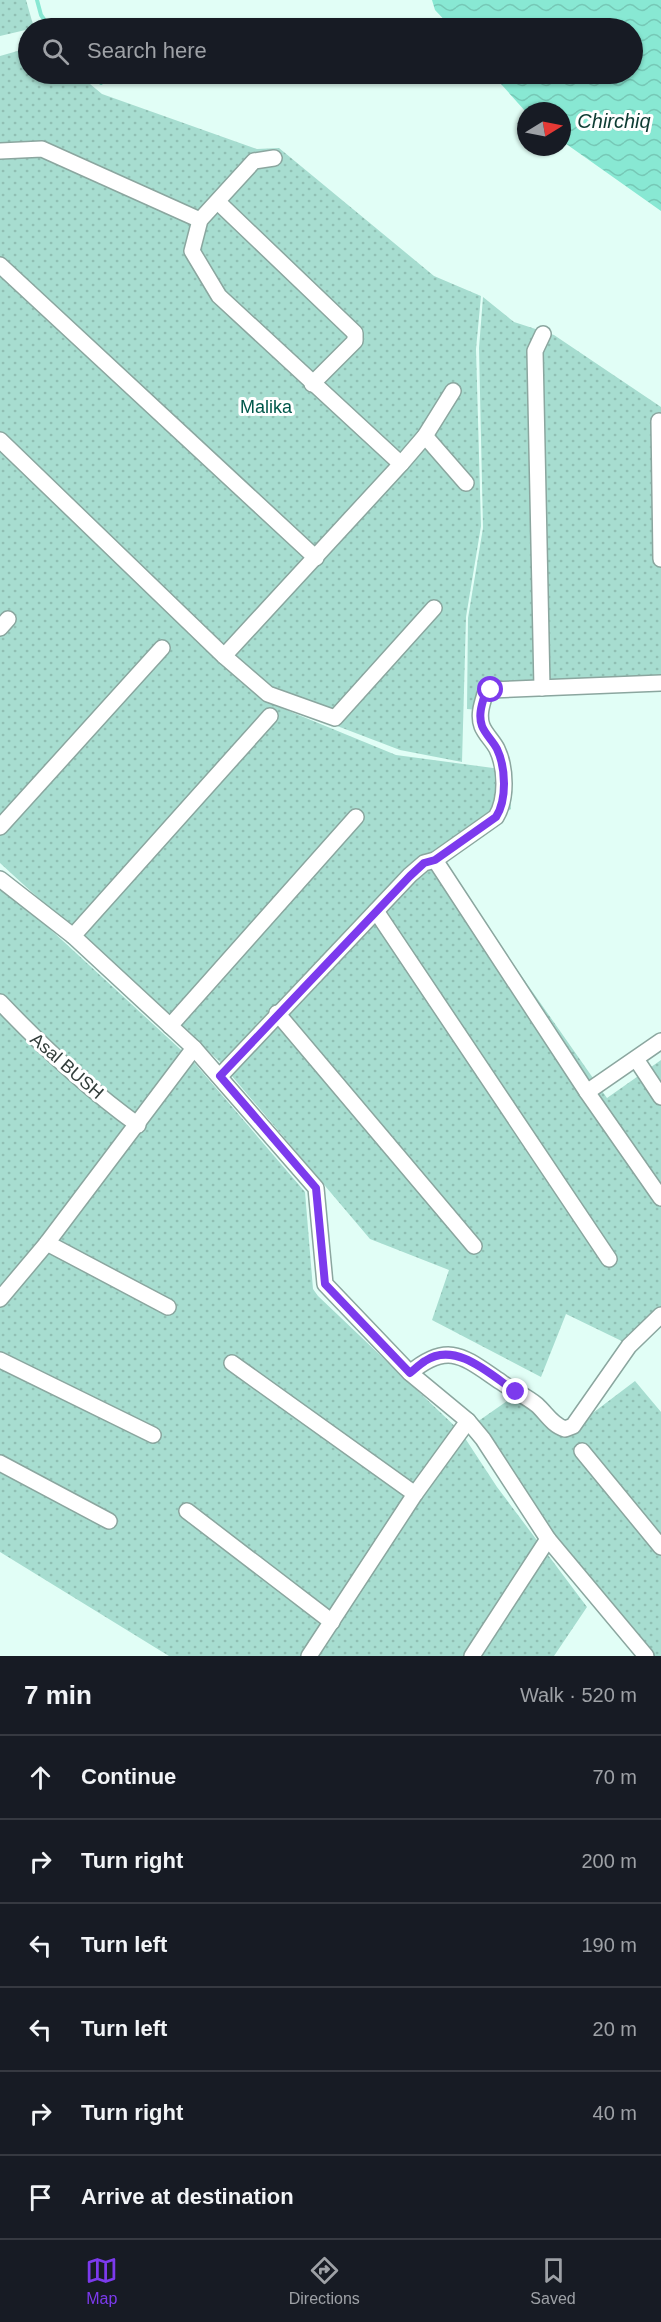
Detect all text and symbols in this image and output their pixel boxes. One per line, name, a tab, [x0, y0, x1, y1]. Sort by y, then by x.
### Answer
search box	[18, 18, 643, 84]
icon: search	[39, 35, 72, 68]
text: Search here	[87, 38, 207, 63]
north arrow	[517, 102, 571, 156]
water label: Chirchiq	[577, 110, 651, 132]
park label: Malika	[240, 397, 293, 417]
route start	[477, 676, 503, 702]
street label: Asal BUSH	[26, 1029, 108, 1103]
route end	[502, 1378, 528, 1404]
text: 7 min	[24, 1680, 92, 1710]
text: Walk · 520 m	[520, 1684, 637, 1706]
icon: ahead	[24, 1761, 57, 1794]
text: Continue	[81, 1764, 176, 1789]
text: 70 m	[593, 1766, 637, 1788]
icon: right	[24, 1845, 57, 1878]
text: Turn right	[81, 1848, 183, 1873]
text: 200 m	[581, 1850, 637, 1872]
icon: left	[24, 1929, 57, 1962]
text: Turn left	[81, 1932, 167, 1957]
text: 190 m	[581, 1934, 637, 1956]
icon: left	[24, 2013, 57, 2046]
text: Turn left	[81, 2016, 167, 2041]
text: 20 m	[593, 2018, 637, 2040]
icon: right	[24, 2097, 57, 2130]
text: Turn right	[81, 2100, 183, 2125]
text: 40 m	[593, 2102, 637, 2124]
icon: arrive	[24, 2181, 57, 2214]
text: Arrive at destination	[81, 2184, 294, 2209]
tab: Map	[85, 2254, 118, 2308]
tab: Directions	[289, 2254, 360, 2308]
tab: Saved	[530, 2254, 576, 2308]

